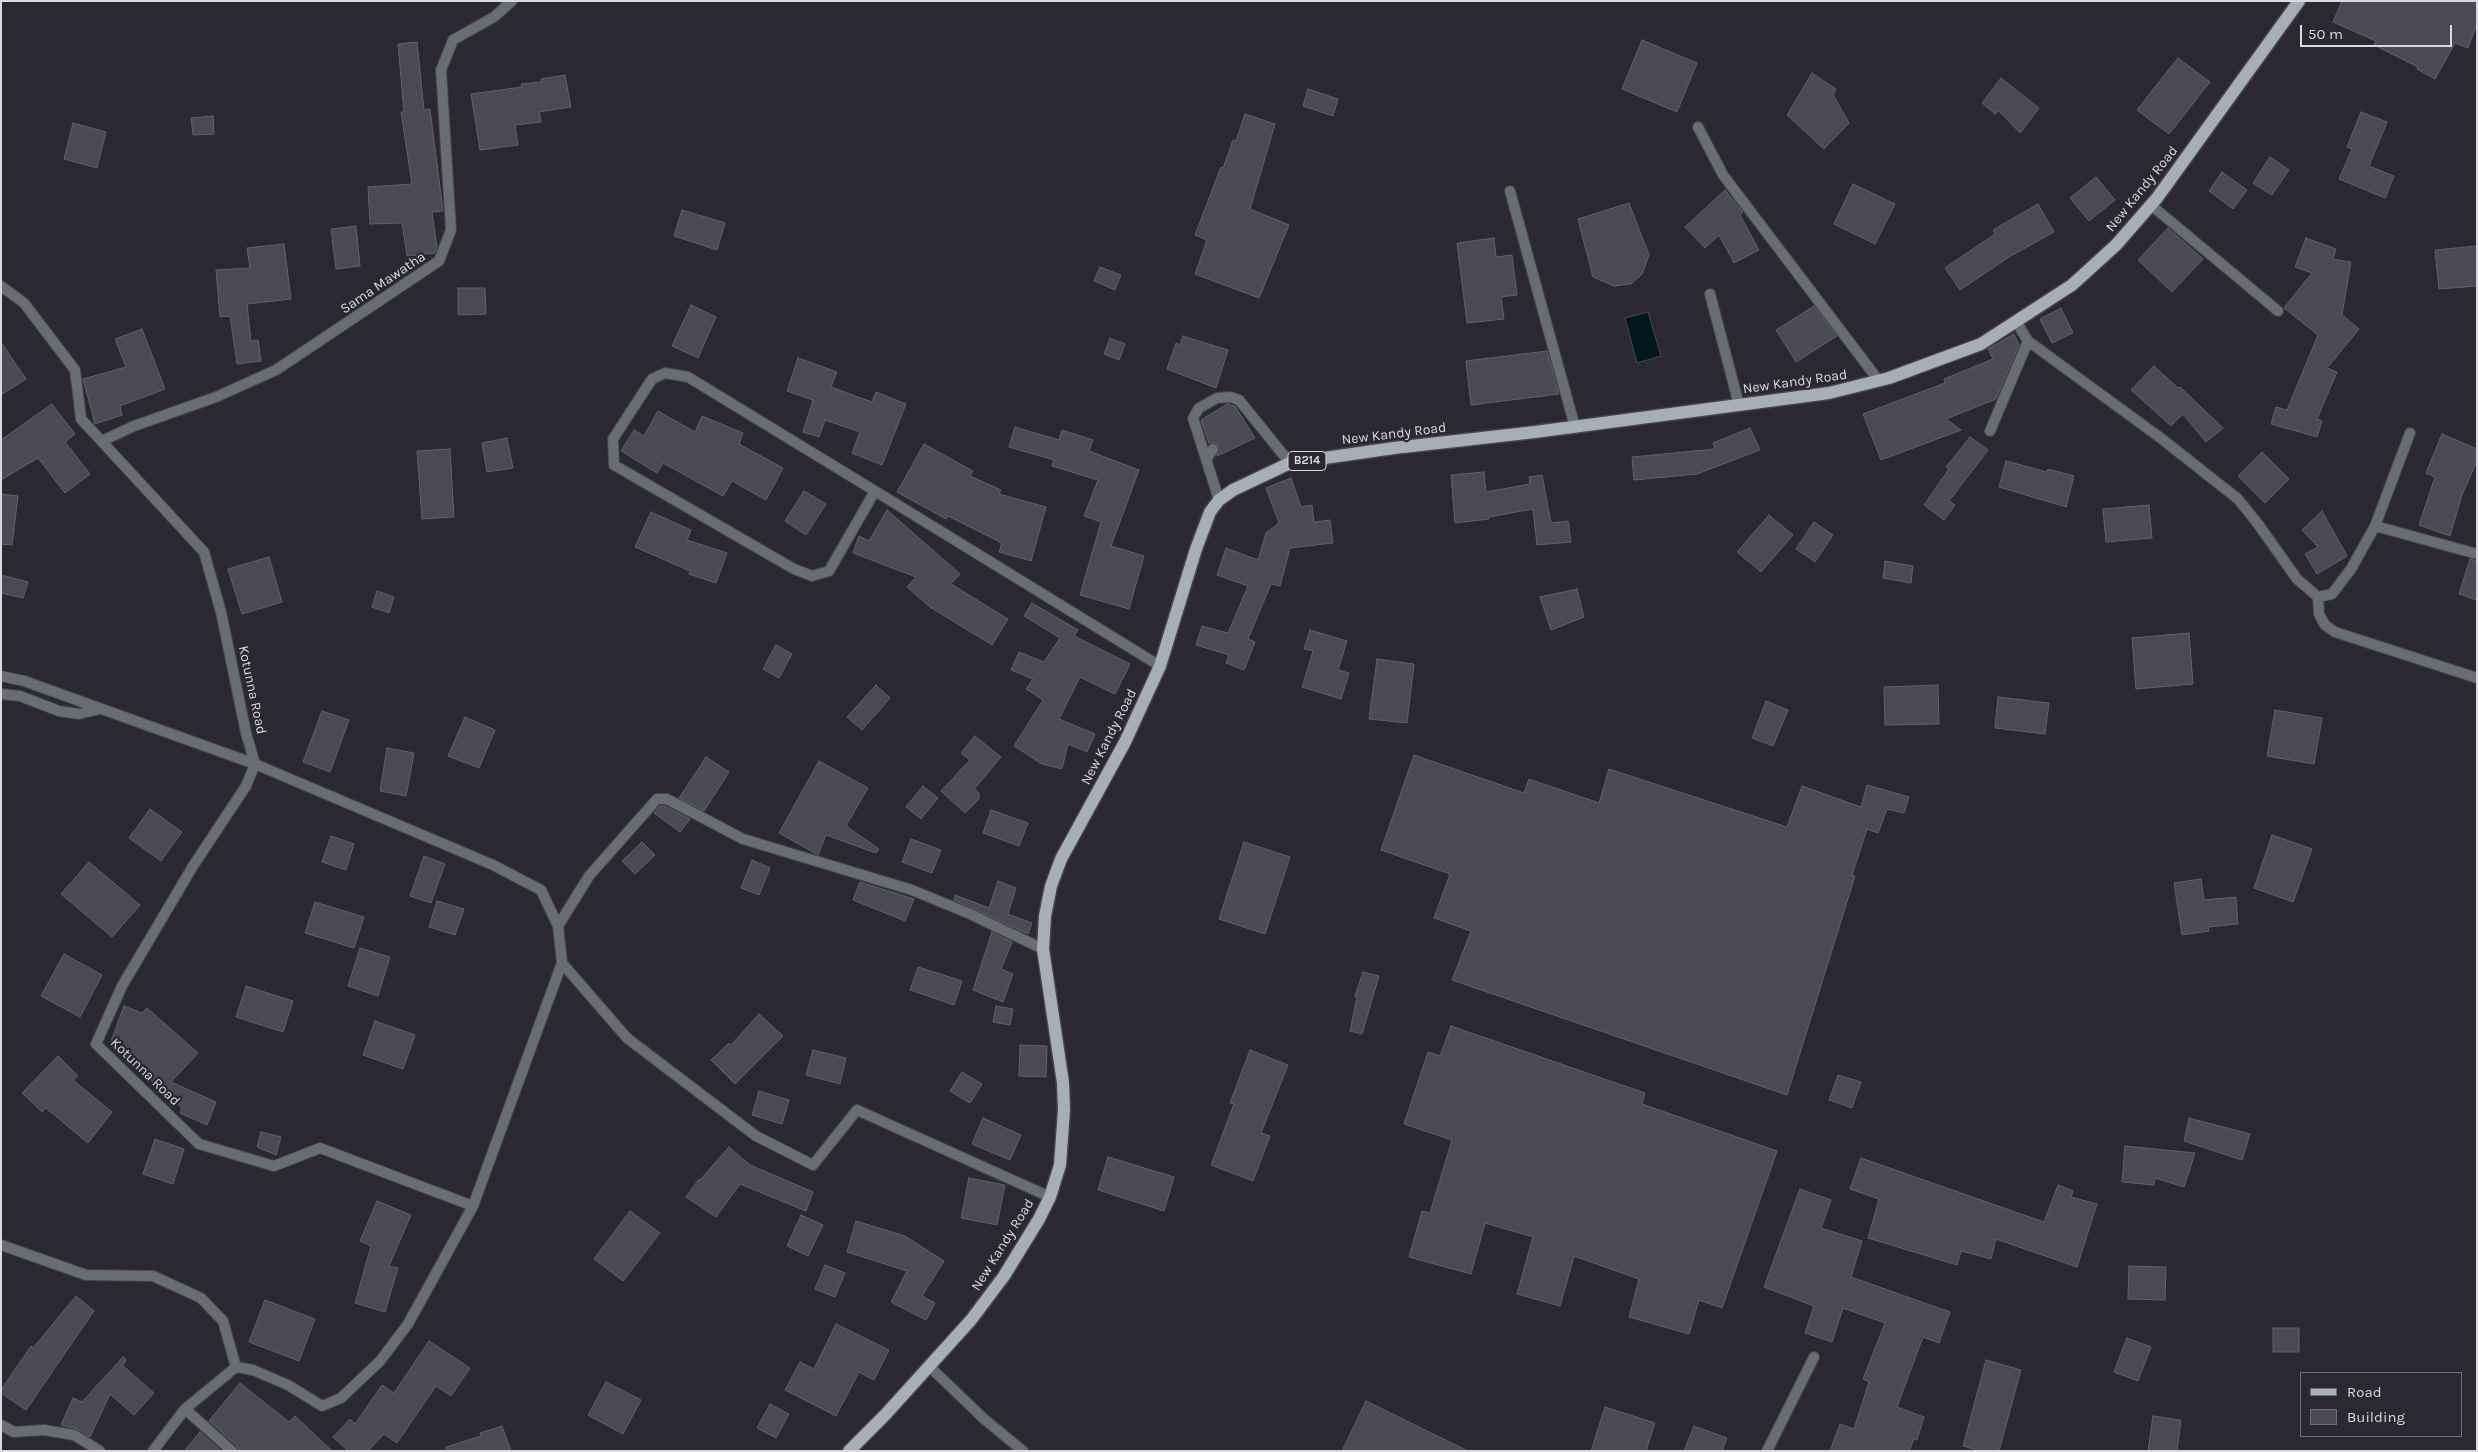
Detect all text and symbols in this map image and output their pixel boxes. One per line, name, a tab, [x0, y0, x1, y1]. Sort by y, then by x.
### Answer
scale bar	[2303, 15, 2456, 47]
text: 50 m	[2308, 25, 2343, 43]
street label: New Kandy Road	[2102, 143, 2182, 235]
street label: Sama Mawatha	[337, 248, 429, 318]
street label: New Kandy Road	[1742, 366, 1848, 398]
street label: New Kandy Road	[1341, 419, 1447, 449]
road number: B214	[1288, 452, 1326, 471]
street label: Kotunna Road	[234, 644, 270, 736]
street label: New Kandy Road	[1078, 686, 1140, 788]
street label: Kotunna Road	[107, 1035, 183, 1109]
street label: New Kandy Road	[968, 1196, 1038, 1294]
legend	[2300, 1372, 2463, 1437]
text: Road	[2347, 1383, 2382, 1401]
text: Building	[2347, 1408, 2405, 1426]

